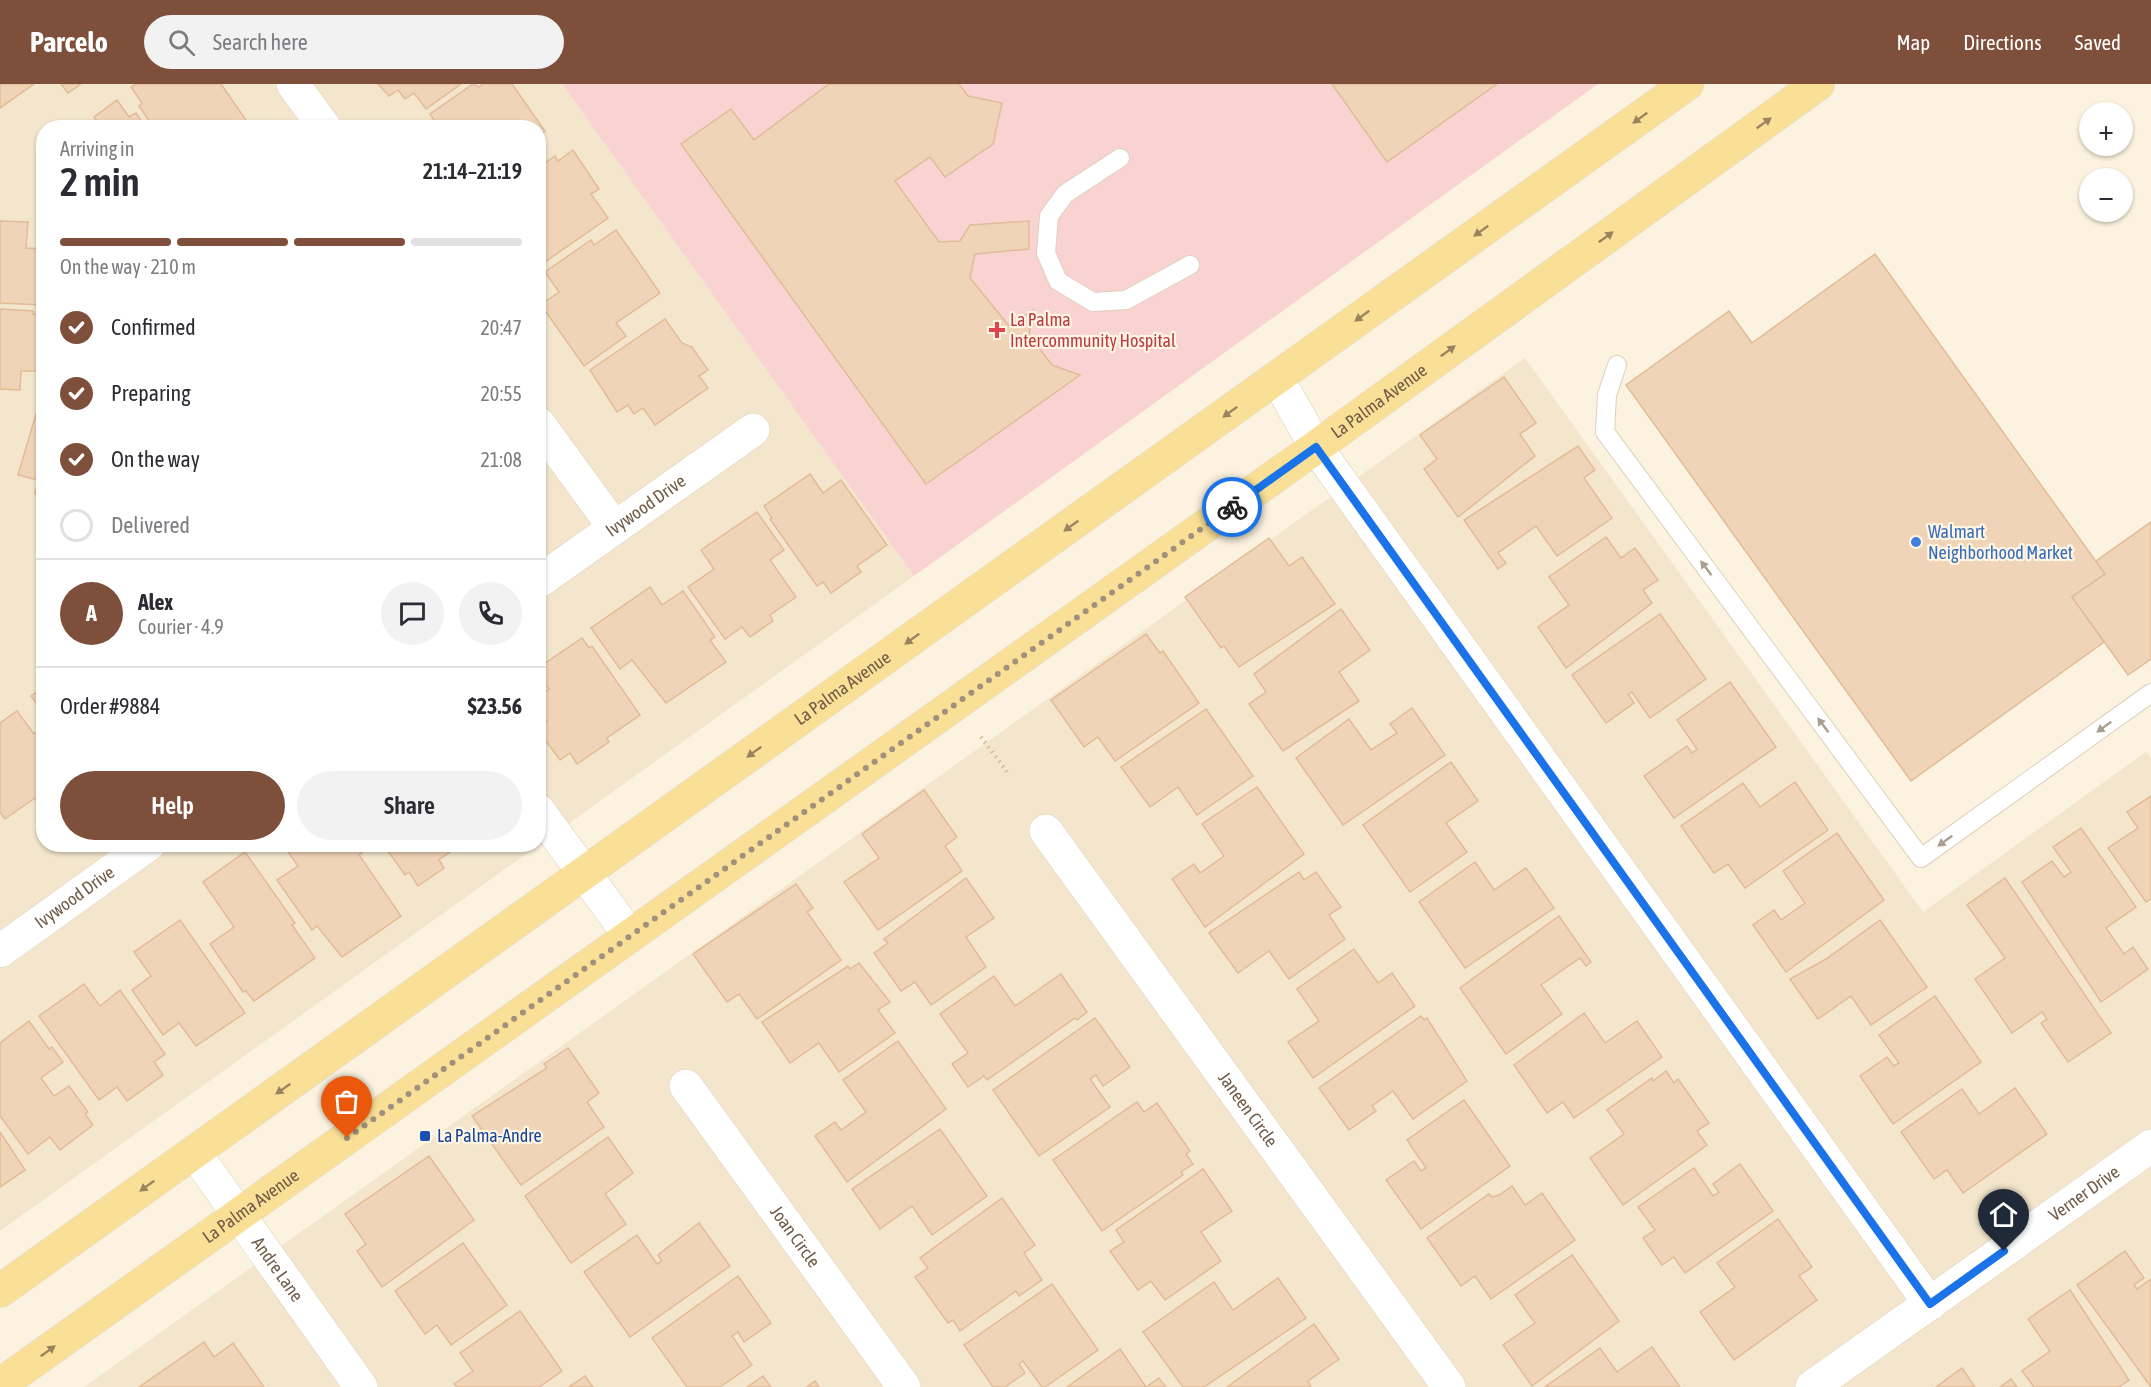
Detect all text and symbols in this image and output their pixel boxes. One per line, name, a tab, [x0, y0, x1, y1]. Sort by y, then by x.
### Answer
search box	[144, 15, 564, 69]
text: Parcelo	[30, 26, 108, 58]
icon: search	[165, 26, 198, 59]
text: Search here	[213, 29, 308, 55]
text: Map	[1896, 30, 1930, 54]
text: Directions	[1963, 30, 2042, 54]
text: Saved	[2075, 30, 2121, 54]
map controls	[2079, 102, 2133, 222]
button: +	[2079, 102, 2133, 156]
one-way arrow	[1632, 112, 1648, 124]
one-way arrow	[1756, 117, 1772, 129]
text: Arriving in	[60, 137, 134, 160]
text: 21:14–21:19	[423, 158, 522, 184]
text: 2 min	[60, 160, 140, 204]
button: −	[2079, 168, 2133, 222]
one-way arrow	[1473, 225, 1489, 237]
one-way arrow	[1597, 231, 1613, 243]
text: On the way · 210 m	[60, 255, 196, 278]
place label: La Palma Intercommunity Hospital	[1010, 309, 1176, 351]
one-way arrow	[1355, 310, 1370, 322]
icon: check	[60, 311, 93, 344]
text: Confirmed	[111, 314, 196, 340]
text: 20:47	[480, 316, 522, 339]
marker: La Palma Intercommunity Hospital	[988, 321, 1006, 339]
one-way arrow	[1439, 345, 1455, 357]
street label: La Palma Avenue	[1327, 359, 1431, 443]
icon: check	[60, 377, 93, 410]
text: Preparing	[111, 380, 191, 406]
text: 20:55	[480, 382, 522, 405]
one-way arrow	[1222, 406, 1238, 418]
icon: check	[60, 443, 93, 476]
text: On the way	[111, 446, 200, 472]
text: 21:08	[480, 448, 522, 471]
street label: Ivywood Drive	[601, 470, 690, 541]
courier	[1202, 477, 1262, 537]
icon: bike	[1216, 491, 1249, 524]
text: Delivered	[111, 512, 190, 538]
one-way arrow	[1063, 520, 1079, 532]
place label: Walmart Neighborhood Market	[1928, 521, 2073, 563]
marker: Walmart Neighborhood Market	[1909, 535, 1923, 549]
one-way arrow	[1701, 561, 1713, 576]
button: chat	[381, 582, 444, 645]
button: phone	[459, 582, 522, 645]
text: Alex	[138, 589, 173, 615]
text: A	[86, 600, 97, 626]
text: Courier · 4.9	[138, 615, 224, 638]
one-way arrow	[905, 633, 921, 645]
street label: La Palma Avenue	[790, 646, 894, 729]
text: Order #9884	[60, 693, 160, 719]
text: $23.56	[467, 693, 522, 719]
one-way arrow	[1817, 717, 1829, 732]
one-way arrow	[2096, 721, 2112, 733]
one-way arrow	[746, 746, 761, 758]
button: Help	[60, 771, 285, 840]
button: Share	[297, 771, 522, 840]
one-way arrow	[1938, 835, 1954, 847]
street label: Ivywood Drive	[31, 861, 118, 933]
street label: Janeen Circle	[1214, 1068, 1282, 1151]
pin	[321, 1076, 372, 1138]
one-way arrow	[276, 1083, 292, 1095]
icon: bag	[330, 1085, 363, 1118]
place label: La Palma-Andre	[437, 1125, 542, 1146]
marker: La Palma-Andre	[418, 1129, 432, 1143]
street label: Verner Drive	[2045, 1161, 2123, 1225]
street label: La Palma Avenue	[198, 1164, 303, 1247]
one-way arrow	[139, 1180, 155, 1192]
pin	[1978, 1189, 2029, 1251]
icon: home	[1987, 1198, 2020, 1231]
street label: Joan Circle	[766, 1202, 825, 1271]
street label: Andre Lane	[248, 1233, 308, 1305]
one-way arrow	[39, 1345, 55, 1357]

